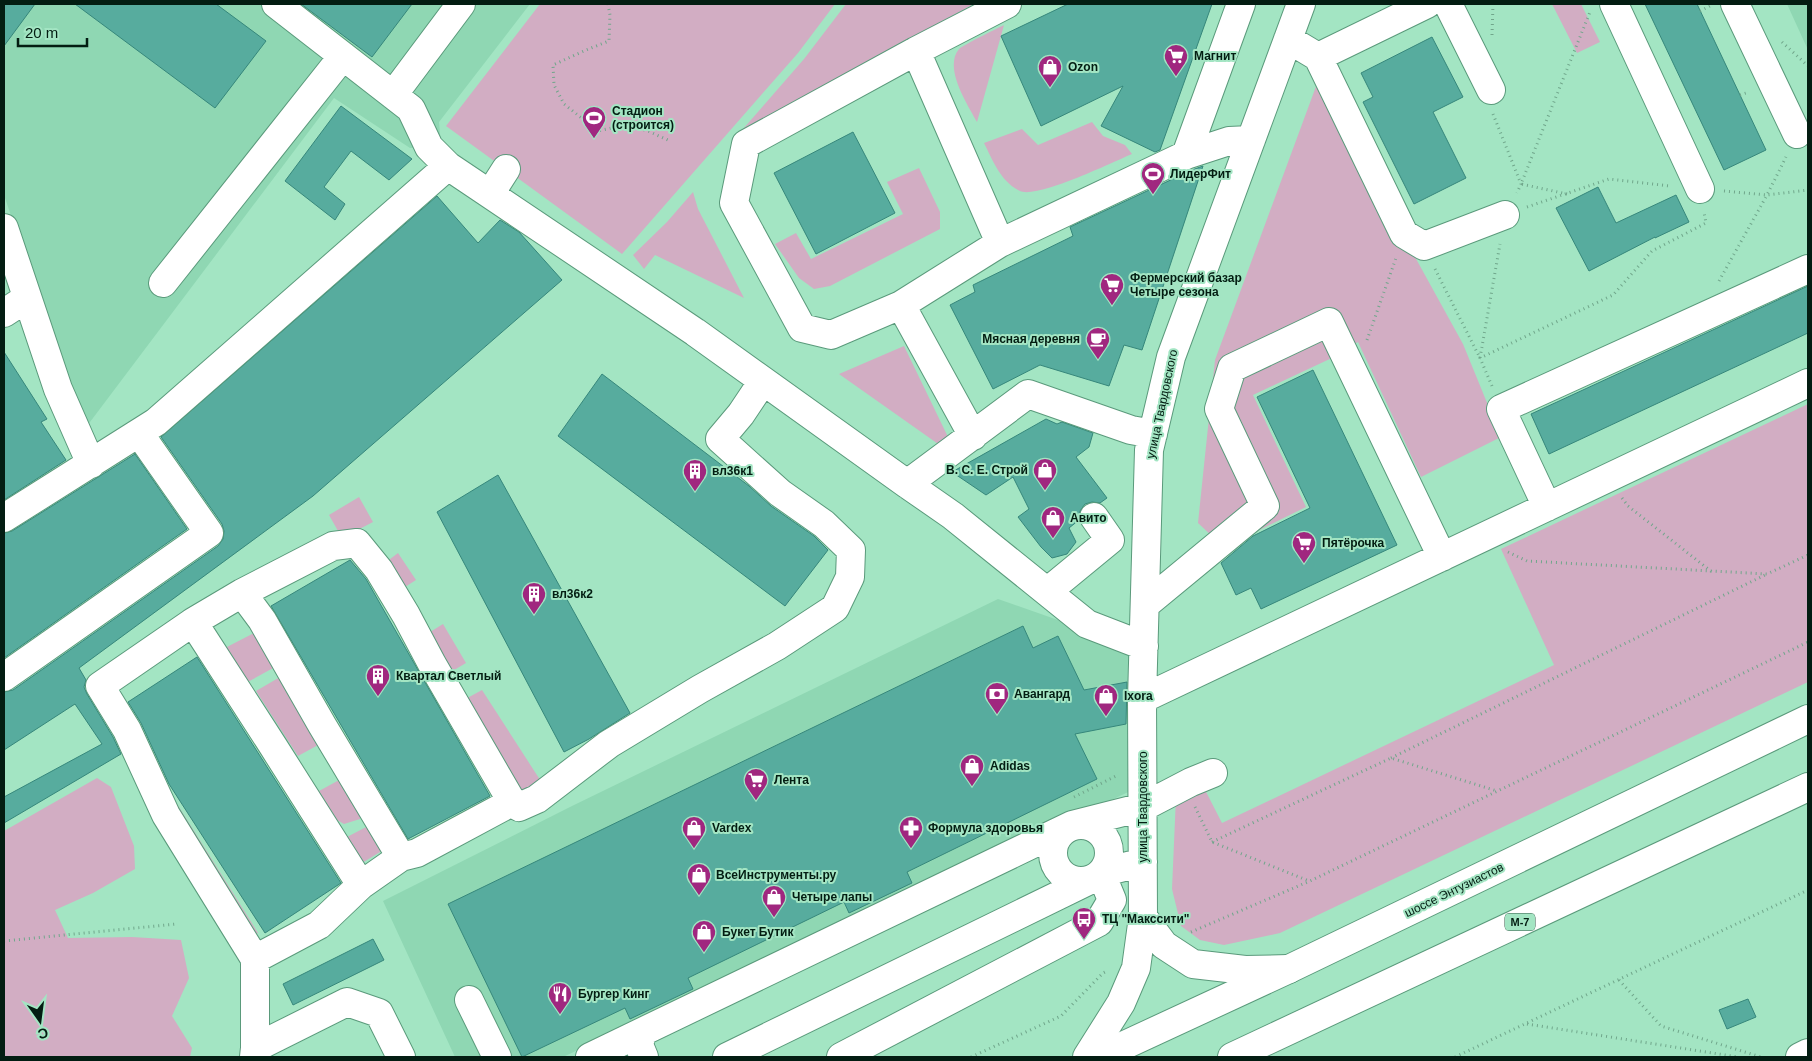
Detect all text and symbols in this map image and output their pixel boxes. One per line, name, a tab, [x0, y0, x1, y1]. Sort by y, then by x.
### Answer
scale bar	[18, 15, 86, 47]
text: 20 m	[25, 24, 58, 41]
supermarket icon: Магнит	[1163, 43, 1189, 77]
place label: Магнит	[1194, 49, 1236, 63]
shop icon: Ozon	[1037, 54, 1063, 88]
place label: Ozon	[1068, 60, 1098, 74]
place label: Стадион (строится)	[612, 104, 674, 132]
sports icon: Стадион (строится)	[581, 105, 607, 139]
sports icon: ЛидерФит	[1140, 161, 1166, 195]
place label: ЛидерФит	[1170, 167, 1231, 181]
place label: Фермерский базар Четыре сезона	[1130, 271, 1242, 299]
supermarket icon: Фермерский базар Четыре сезона	[1099, 272, 1125, 306]
cafe icon: Мясная деревня	[1085, 326, 1111, 360]
place label: Мясная деревня	[982, 332, 1080, 346]
street label: улица Твардовского	[1144, 348, 1180, 460]
shop icon: В. С. Е. Строй	[1032, 457, 1058, 491]
building icon: вл36к1	[682, 458, 708, 492]
place label: В. С. Е. Строй	[946, 463, 1028, 477]
place label: вл36к1	[712, 464, 753, 478]
shop icon: Авито	[1040, 505, 1066, 539]
place label: Авито	[1070, 511, 1106, 525]
supermarket icon: Пятёрочка	[1291, 530, 1317, 564]
place label: Пятёрочка	[1322, 536, 1385, 550]
building icon: вл36к2	[521, 581, 547, 615]
place label: вл36к2	[552, 587, 593, 601]
building icon: Квартал Светлый	[365, 663, 391, 697]
place label: Квартал Светлый	[396, 669, 501, 683]
bank icon: Авангард	[984, 681, 1010, 715]
shop icon: Ixora	[1093, 683, 1119, 717]
place label: Авангард	[1014, 687, 1071, 701]
place label: Ixora	[1124, 689, 1153, 703]
street label: улица Твардовского	[1136, 751, 1150, 863]
shop icon: Adidas	[959, 753, 985, 787]
place label: Adidas	[990, 759, 1030, 773]
supermarket icon: Лента	[743, 767, 769, 801]
place label: Лента	[774, 773, 809, 787]
shop icon: Vardex	[681, 815, 707, 849]
pharmacy icon: Формула здоровья	[898, 815, 924, 849]
place label: Vardex	[712, 821, 752, 835]
place label: Формула здоровья	[928, 821, 1043, 835]
street label: шоссе Энтузиастов	[1402, 860, 1506, 920]
shop icon: ВсеИнструменты.ру	[686, 862, 712, 896]
place label: ВсеИнструменты.ру	[716, 868, 837, 882]
shop icon: Четыре лапы	[761, 884, 787, 918]
place label: Четыре лапы	[792, 890, 872, 904]
bus stop icon: ТЦ "Макссити"	[1071, 906, 1097, 940]
place label: ТЦ "Макссити"	[1102, 912, 1189, 926]
road number: М-7	[1505, 914, 1535, 930]
shop icon: Букет Бутик	[691, 919, 717, 953]
place label: Букет Бутик	[722, 925, 794, 939]
restaurant icon: Бургер Кинг	[547, 981, 573, 1015]
place label: Бургер Кинг	[578, 987, 650, 1001]
north arrow	[15, 996, 65, 1046]
text: С	[36, 1025, 50, 1043]

